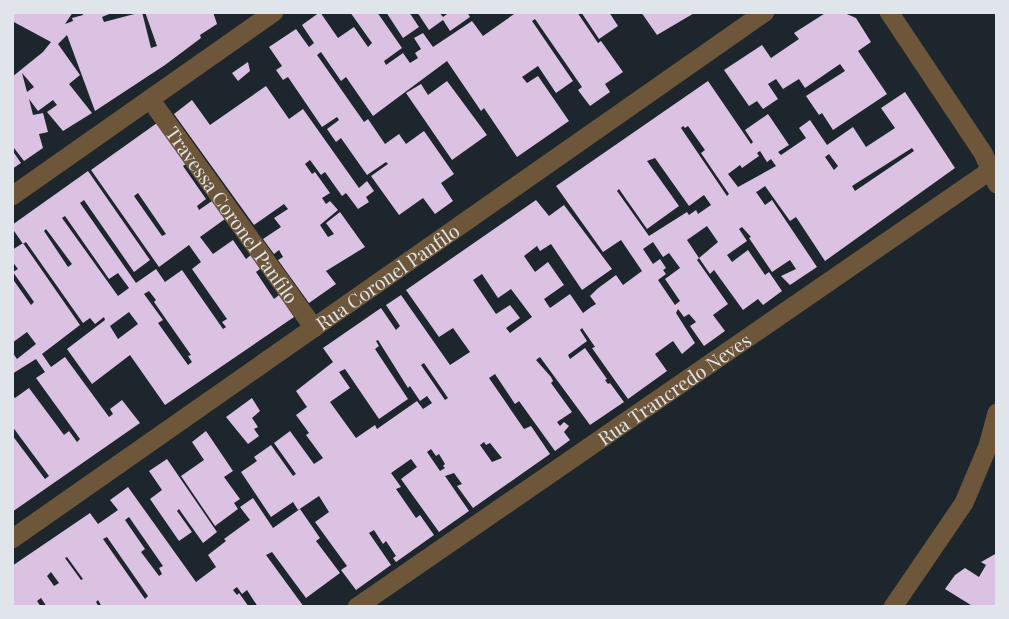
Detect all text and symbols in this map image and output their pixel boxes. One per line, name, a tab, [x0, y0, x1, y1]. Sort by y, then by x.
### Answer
street label: Travessa Coronel Panfilo	[160, 121, 305, 308]
street label: Rua Coronel Panfilo	[310, 217, 464, 336]
street label: Rua Trancredo Neves	[592, 326, 756, 451]

